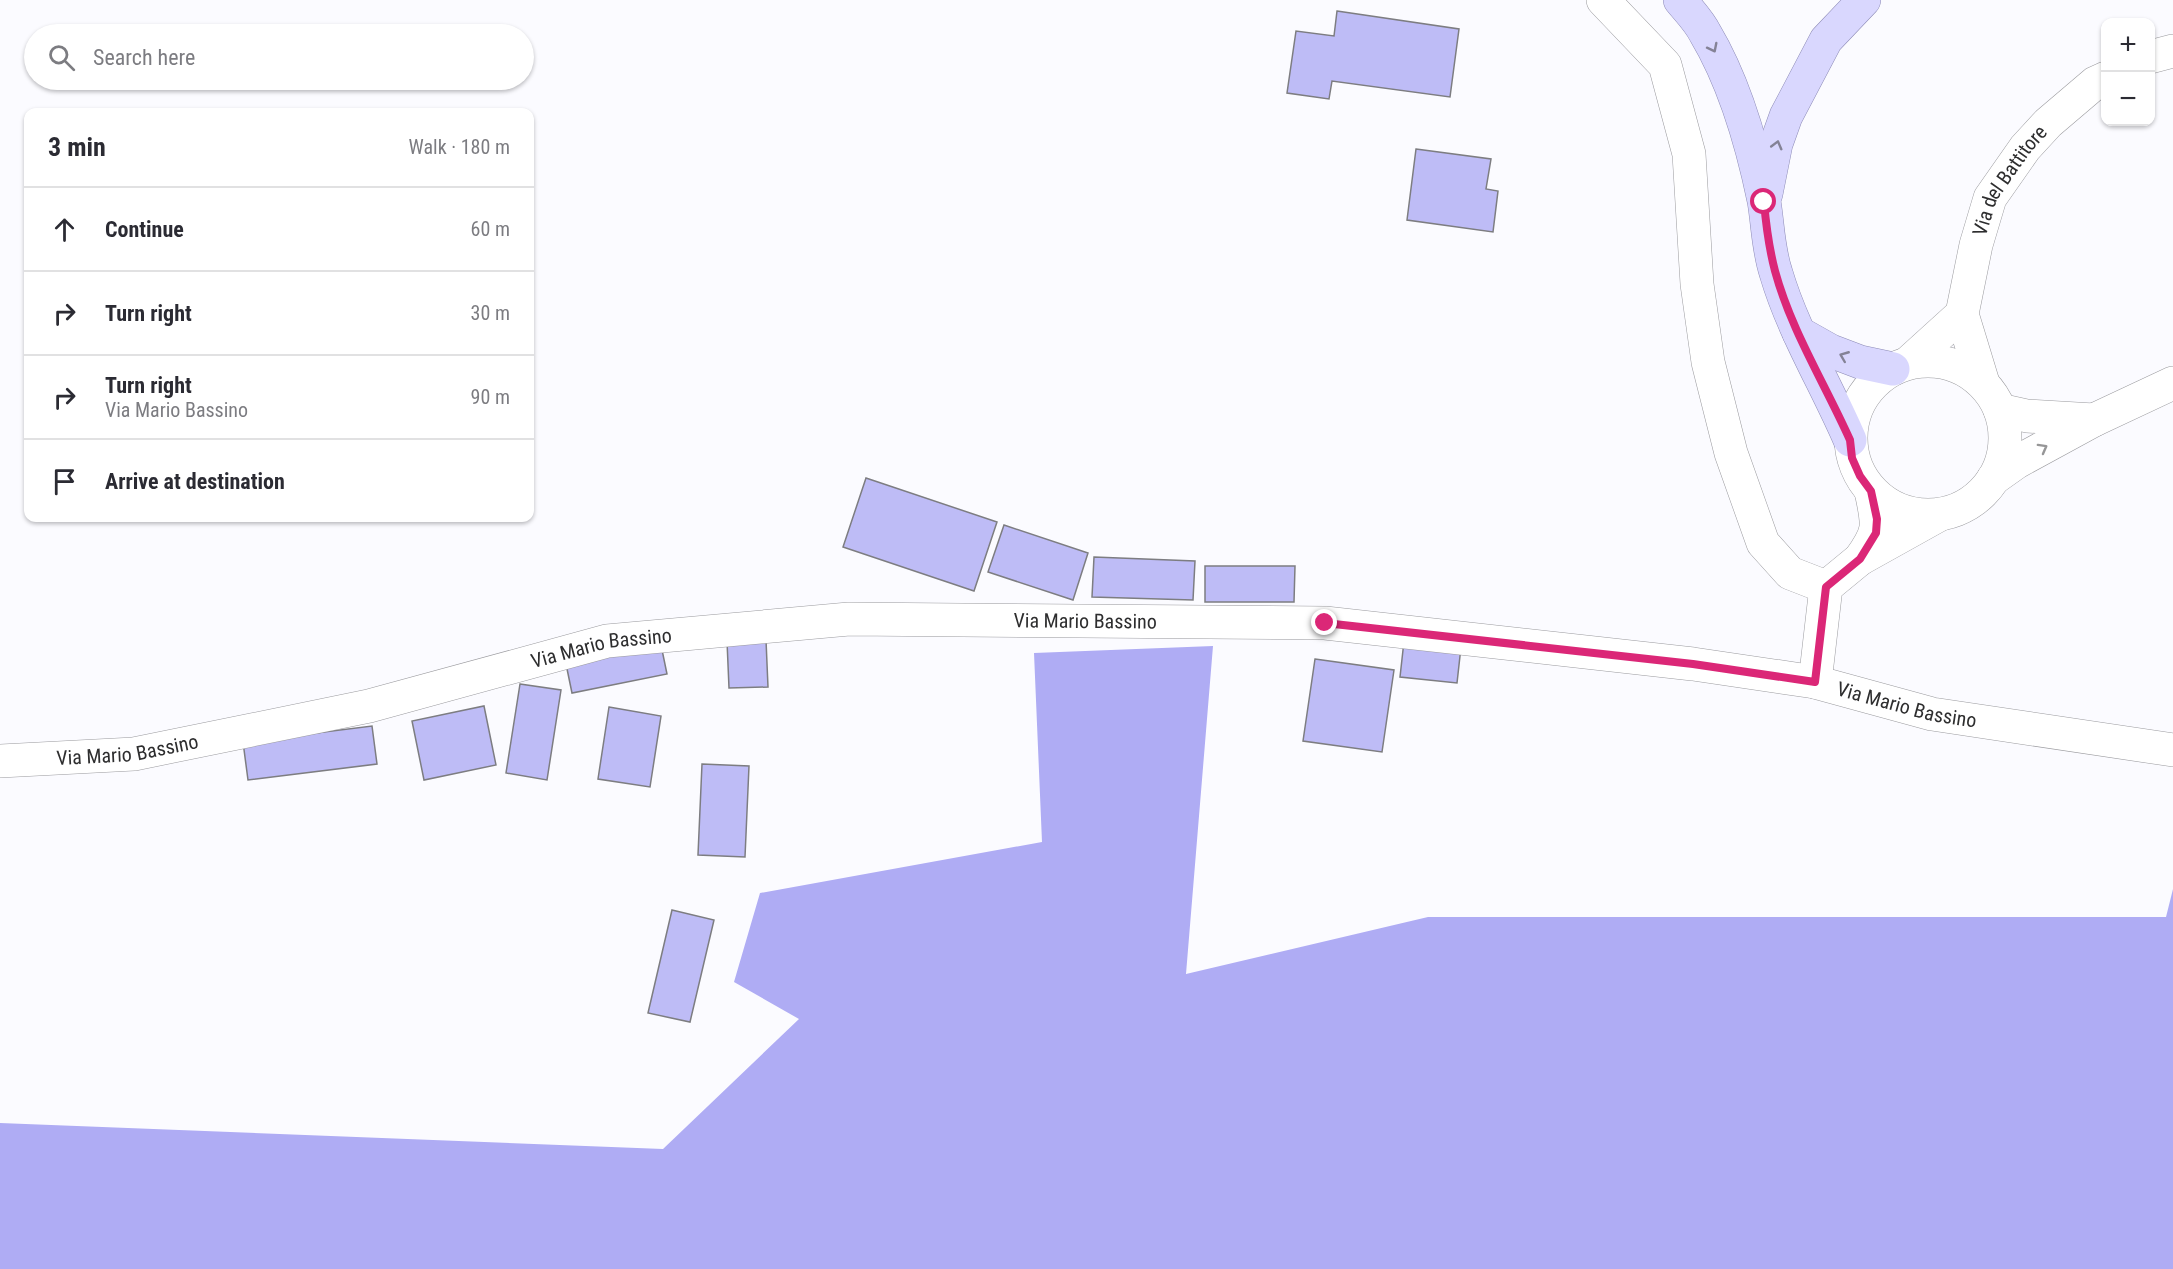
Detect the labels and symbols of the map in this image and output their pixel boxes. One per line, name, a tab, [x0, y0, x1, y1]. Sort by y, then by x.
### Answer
one-way arrow	[1706, 42, 1717, 53]
street label: Via del Battitore	[1967, 120, 2052, 239]
one-way arrow	[1770, 140, 1782, 151]
route start	[1750, 188, 1776, 214]
one-way arrow	[1840, 351, 1851, 363]
one-way arrow	[2036, 444, 2047, 455]
street label: Via Mario Bassino	[1014, 608, 1157, 634]
route end	[1311, 609, 1337, 635]
street label: Via Mario Bassino	[528, 623, 673, 673]
street label: Via Mario Bassino	[1834, 677, 1978, 733]
street label: Via Mario Bassino	[56, 729, 200, 770]

